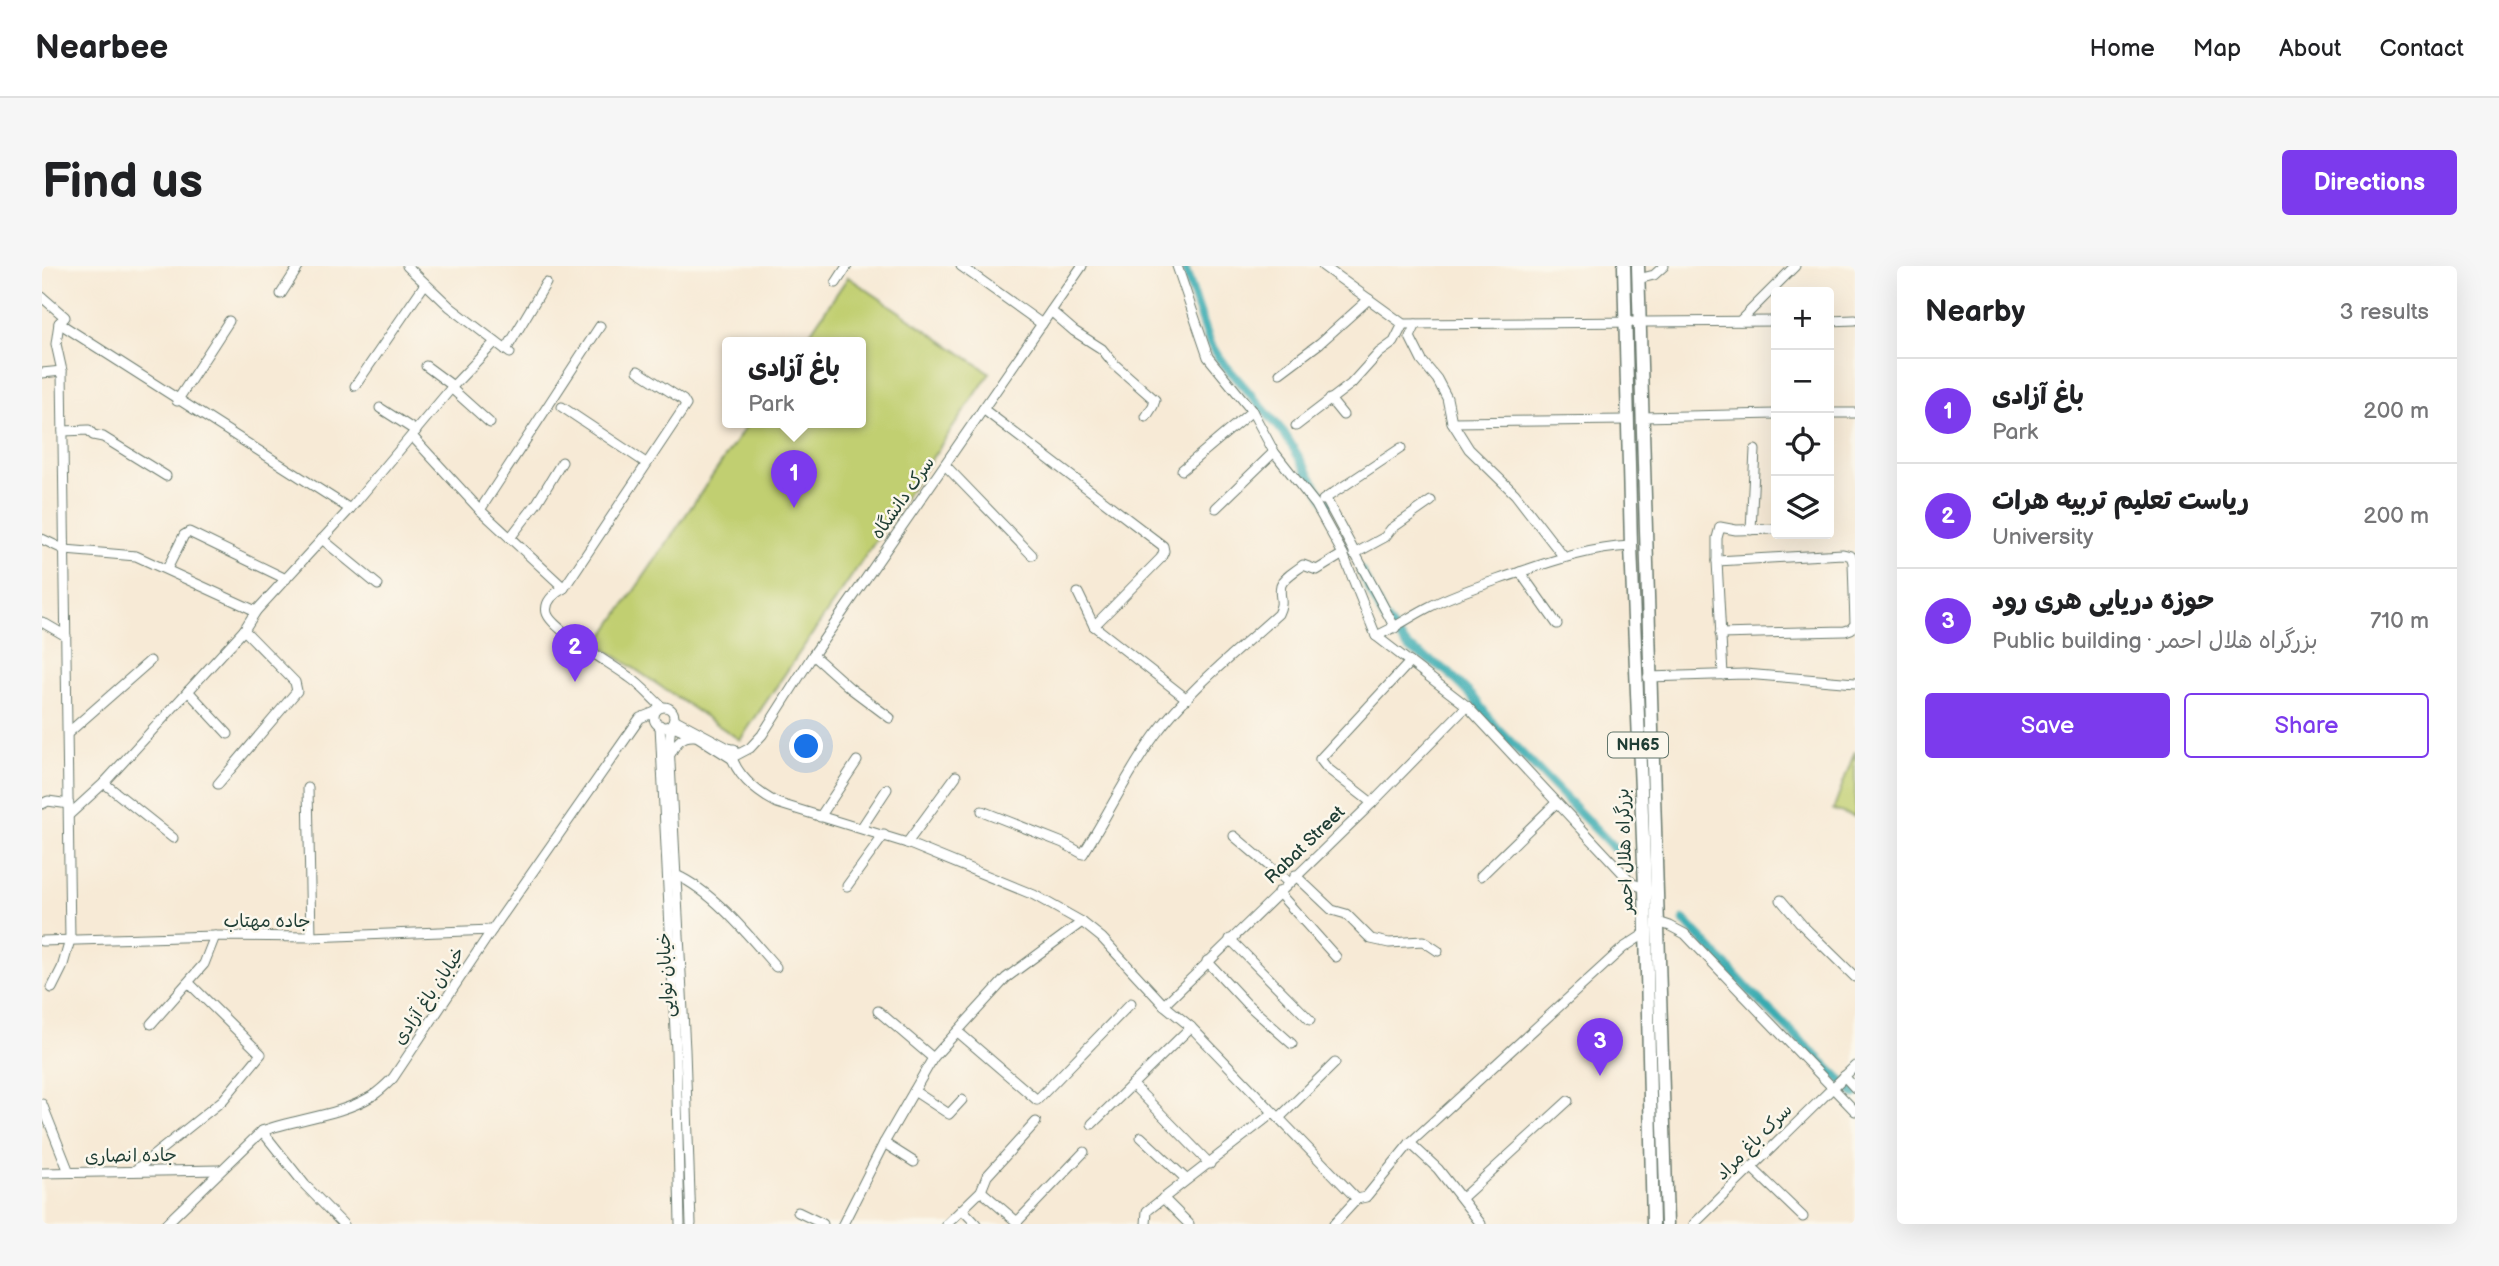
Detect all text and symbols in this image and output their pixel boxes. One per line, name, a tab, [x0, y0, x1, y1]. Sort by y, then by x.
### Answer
text: Nearbee	[35, 28, 168, 68]
text: Home	[2090, 34, 2155, 63]
text: Map	[2193, 34, 2241, 63]
text: About	[2279, 34, 2341, 63]
text: Contact	[2379, 34, 2464, 63]
button: Directions	[2282, 150, 2457, 215]
text: Find us	[42, 153, 203, 212]
map controls	[1771, 287, 1834, 539]
button: +	[1771, 287, 1834, 350]
text: Nearby	[1925, 294, 2025, 330]
text: 3 results	[2340, 298, 2429, 326]
popup	[722, 337, 866, 428]
button: −	[1771, 350, 1834, 413]
text: باغ آزادی	[748, 353, 840, 384]
text: باغ آزادی	[1992, 381, 2084, 412]
text: Park	[748, 390, 794, 418]
text: 1	[1943, 397, 1953, 425]
text: 200 m	[2363, 397, 2429, 425]
button: locate	[1771, 413, 1834, 476]
text: Park	[1992, 418, 2038, 446]
pin: 1	[771, 450, 817, 508]
street label: سرک دانشگاه	[867, 453, 939, 543]
button: layers	[1771, 476, 1834, 539]
text: ریاست تعلیم تربیه هرات	[1992, 486, 2249, 517]
text: 2	[1941, 502, 1955, 530]
text: 200 m	[2363, 502, 2429, 530]
text: University	[1992, 523, 2093, 551]
text: حوزه دریایی هری رود	[1992, 586, 2214, 617]
text: 3	[1941, 607, 1955, 635]
text: 710 m	[2370, 607, 2429, 635]
pin: 2	[552, 624, 598, 682]
text: Public building · بزرگراه هلال احمر	[1992, 627, 2318, 655]
button: Save	[1925, 693, 2170, 758]
button: Share	[2184, 693, 2429, 758]
your location	[789, 729, 823, 763]
road number: NH65	[1608, 732, 1668, 758]
street label: بزرگراه هلال احمر	[1612, 788, 1638, 916]
street label: Rabat Street	[1261, 801, 1350, 888]
street label: جاده مهتاب	[224, 911, 310, 932]
street label: خیابان نوایی	[653, 932, 679, 1018]
street label: خیابان باغ آزادی	[389, 943, 470, 1049]
pin: 3	[1577, 1018, 1623, 1076]
street label: سرک باغ مراد	[1711, 1099, 1797, 1185]
street label: جاده انصاری	[85, 1145, 177, 1167]

